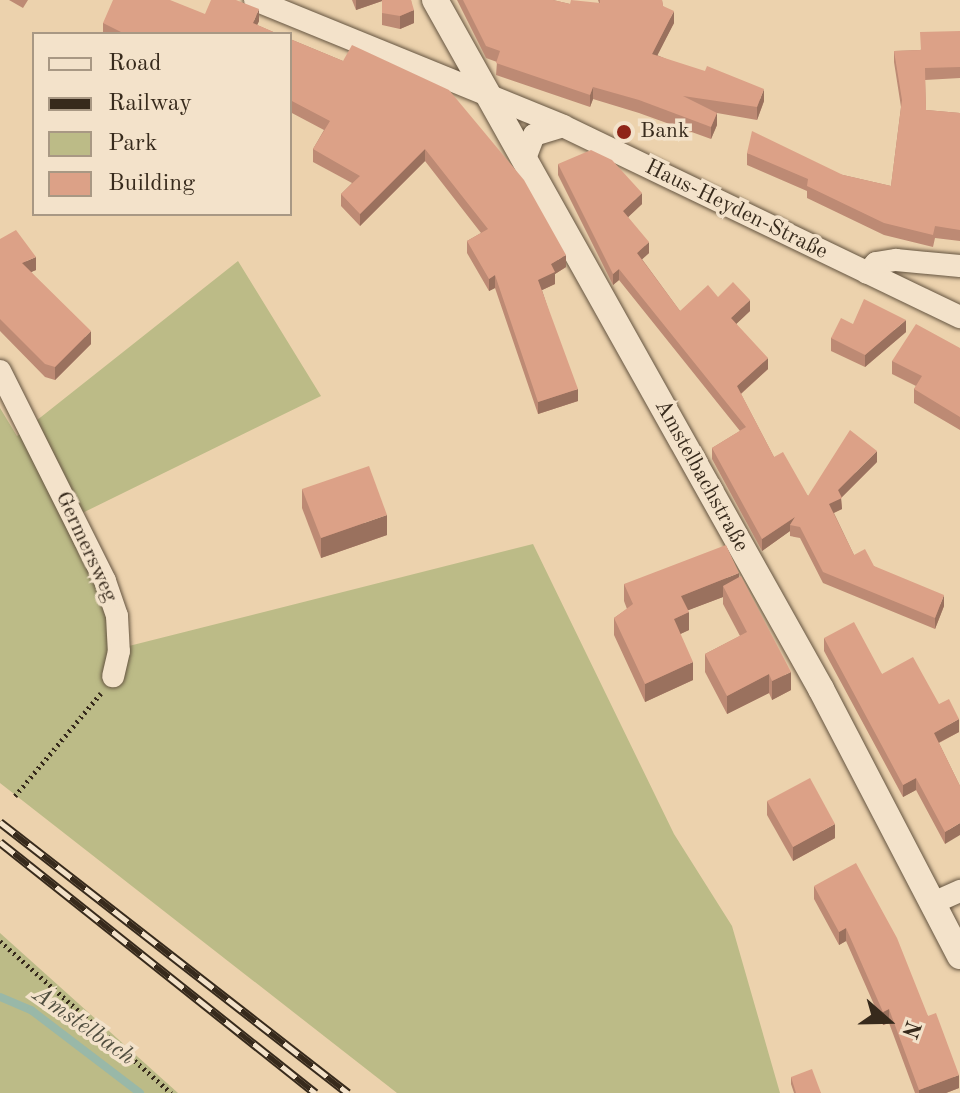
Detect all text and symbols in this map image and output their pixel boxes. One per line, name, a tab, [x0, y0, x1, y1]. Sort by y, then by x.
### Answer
legend	[32, 32, 292, 216]
text: Road	[108, 52, 161, 76]
text: Railway	[108, 92, 192, 116]
place label: Bank	[640, 119, 689, 145]
marker: Bank	[615, 123, 633, 141]
text: Park	[108, 132, 157, 156]
street label: Haus-Heyden-Straße	[640, 154, 832, 266]
text: Building	[108, 172, 195, 196]
street label: Amstelbachstraße	[648, 395, 754, 557]
street label: Germersweg	[49, 487, 123, 607]
water label: Amstelbach	[26, 981, 140, 1073]
north arrow	[848, 981, 928, 1061]
text: N	[897, 1018, 924, 1041]

